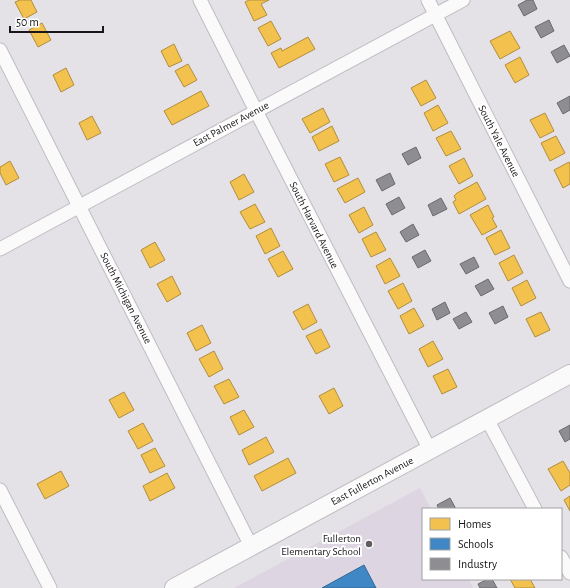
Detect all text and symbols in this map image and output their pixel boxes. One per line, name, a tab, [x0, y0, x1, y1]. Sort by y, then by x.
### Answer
scale bar	[10, 8, 103, 34]
text: 50 m	[16, 16, 39, 28]
street label: East Palmer Avenue	[191, 99, 271, 149]
street label: South Yale Avenue	[476, 103, 522, 179]
street label: South Harvard Avenue	[287, 180, 341, 270]
street label: South Michigan Avenue	[98, 251, 154, 345]
street label: East Fullerton Avenue	[329, 455, 415, 507]
legend	[422, 508, 562, 580]
text: Homes	[458, 518, 491, 530]
place label: Fullerton Elementary School	[281, 533, 361, 557]
text: Schools	[458, 538, 493, 550]
marker: Fullerton Elementary School	[364, 539, 374, 549]
text: Industry	[458, 558, 497, 571]

